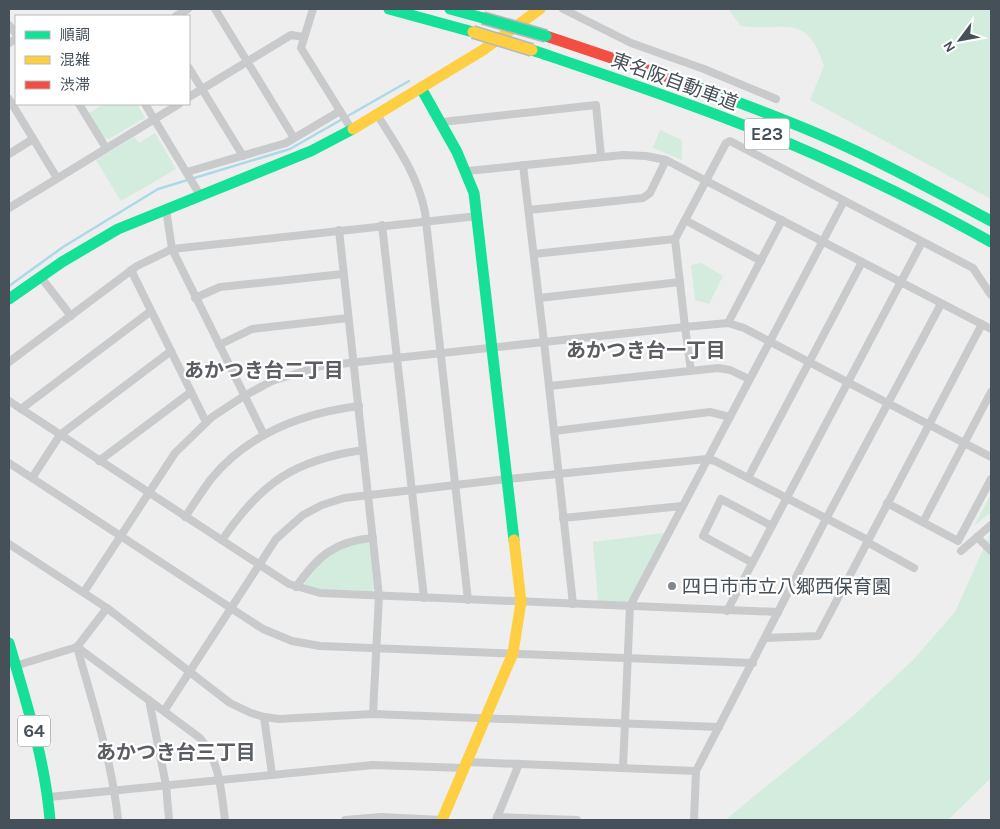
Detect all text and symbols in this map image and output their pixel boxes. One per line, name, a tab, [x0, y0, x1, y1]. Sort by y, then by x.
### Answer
legend	[15, 15, 190, 105]
north arrow	[935, 15, 985, 65]
text: 順調	[60, 26, 90, 44]
text: N	[940, 38, 959, 55]
street label: 東名阪自動車道	[608, 49, 741, 115]
text: 混雑	[60, 51, 90, 69]
text: 渋滞	[60, 76, 90, 94]
road number: E23	[744, 118, 790, 150]
district label: あかつき台一丁目	[566, 339, 726, 362]
district label: あかつき台二丁目	[184, 359, 344, 382]
place label: 四日市市立八郷西保育園	[682, 576, 891, 598]
marker: 四日市市立八郷西保育園	[666, 580, 678, 592]
road number: 64	[18, 716, 50, 746]
district label: あかつき台三丁目	[96, 741, 256, 764]

